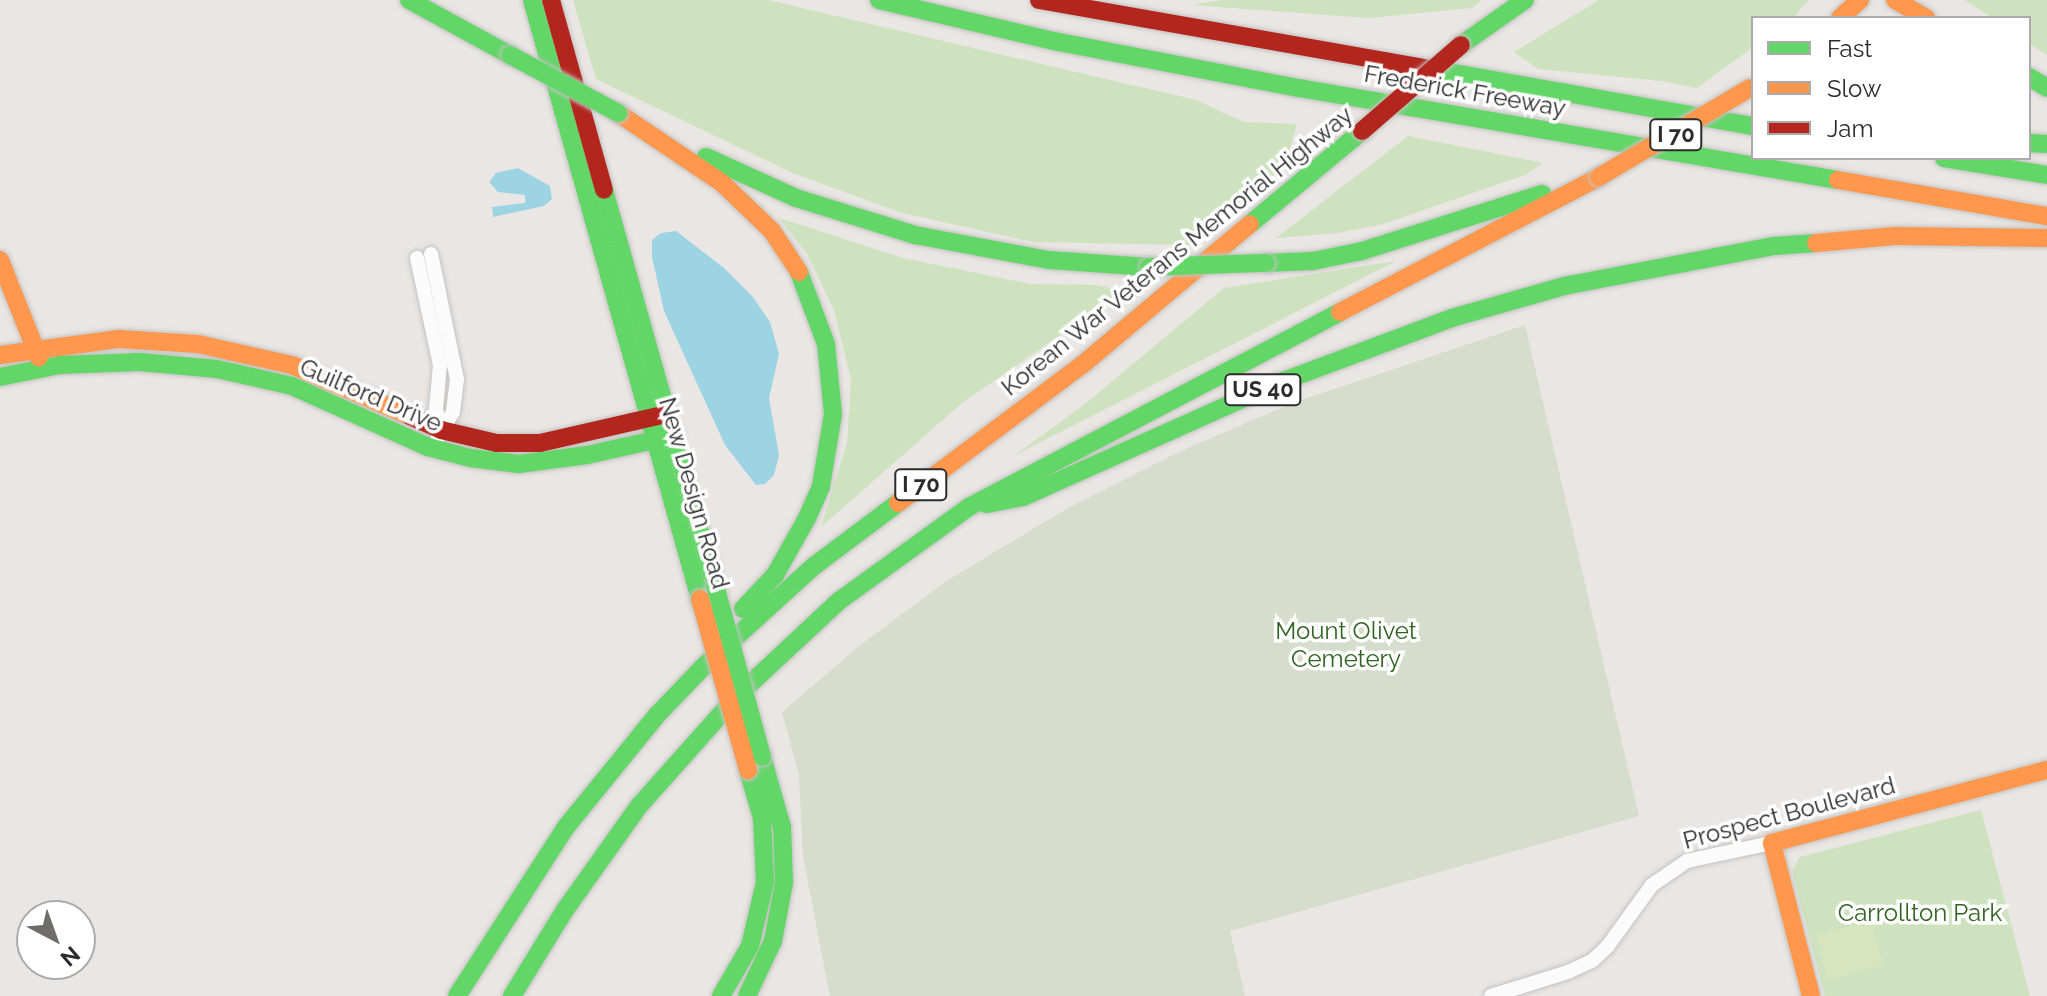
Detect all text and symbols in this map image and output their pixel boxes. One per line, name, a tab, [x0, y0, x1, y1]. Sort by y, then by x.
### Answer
legend	[1751, 16, 2031, 160]
text: Fast	[1827, 34, 1872, 63]
street label: Frederick Freeway	[1362, 59, 1568, 123]
text: Slow	[1827, 74, 1881, 103]
street label: Korean War Veterans Memorial Highway	[994, 99, 1360, 403]
text: Jam	[1827, 114, 1873, 143]
road number: I 70	[1648, 117, 1704, 153]
street label: Guilford Drive	[296, 352, 446, 438]
road number: US 40	[1223, 372, 1303, 408]
street label: New Design Road	[653, 394, 735, 592]
road number: I 70	[893, 467, 949, 503]
park label: Mount Olivet Cemetery	[1275, 617, 1417, 673]
street label: Prospect Boulevard	[1680, 771, 1898, 855]
park label: Carrollton Park	[1838, 899, 2002, 927]
north arrow	[16, 900, 96, 980]
text: N	[56, 941, 85, 972]

